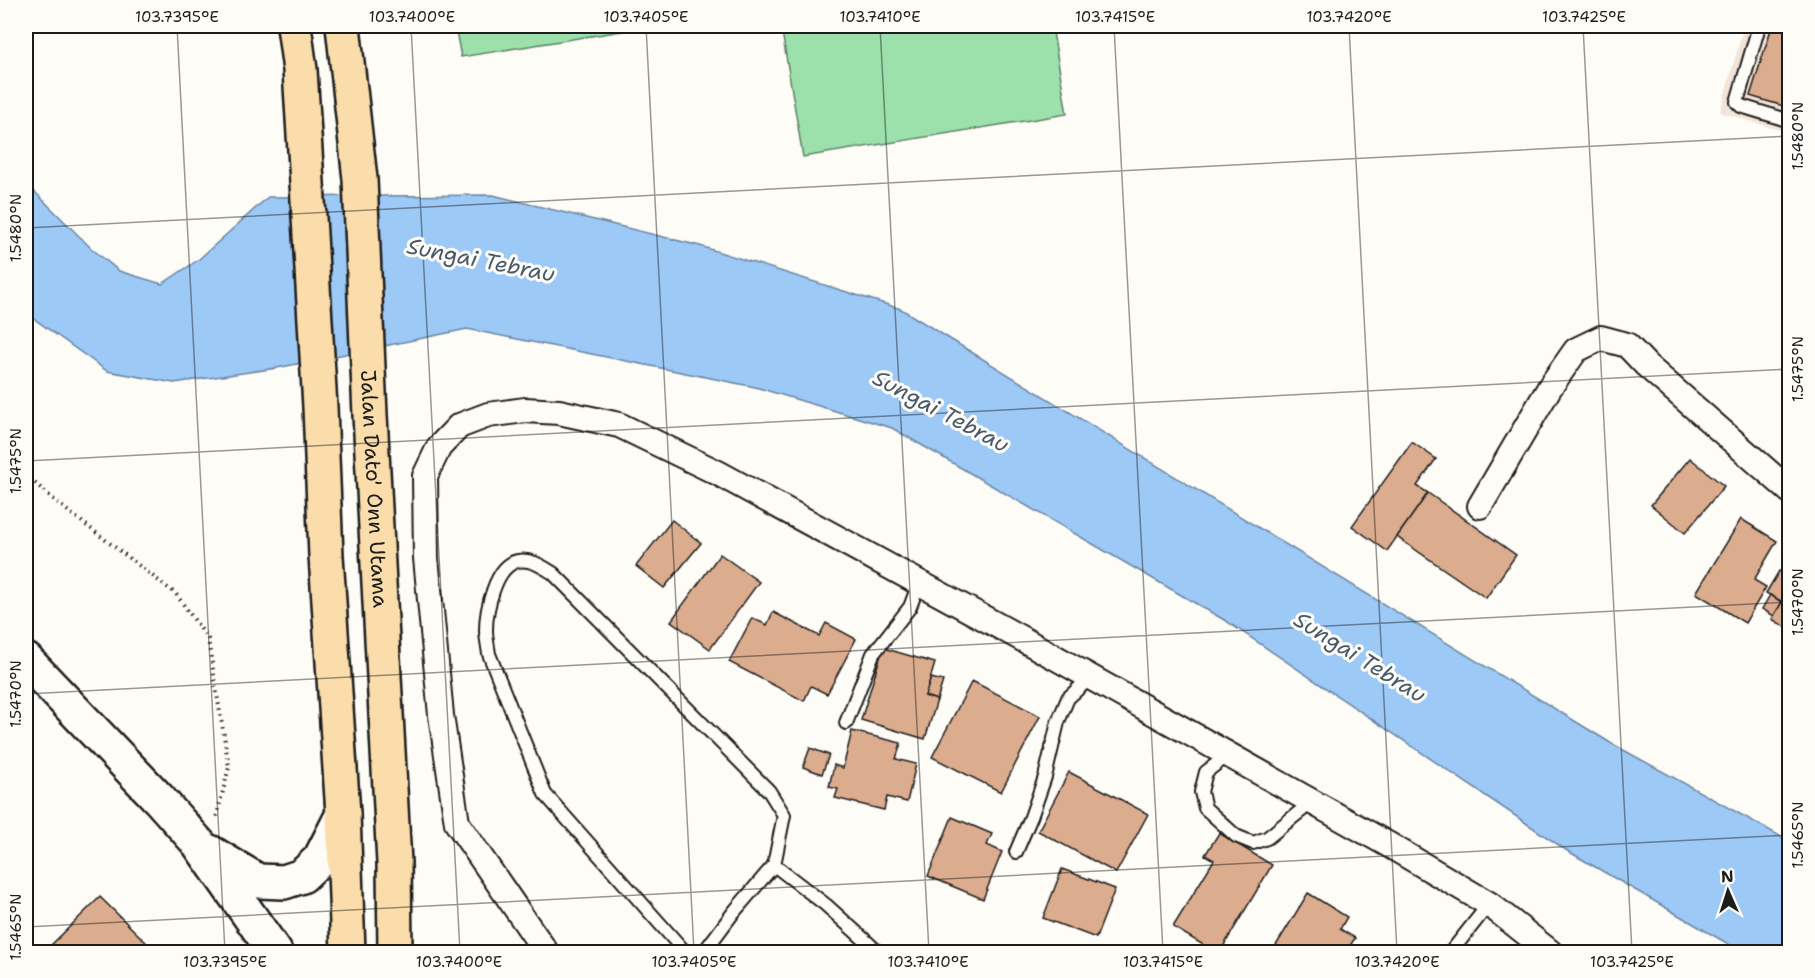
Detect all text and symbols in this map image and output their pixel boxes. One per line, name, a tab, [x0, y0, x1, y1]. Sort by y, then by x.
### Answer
text: 103.7395°E	[135, 7, 219, 27]
text: 103.7400°E	[369, 7, 455, 27]
text: 103.7405°E	[604, 7, 689, 27]
text: 103.7410°E	[839, 7, 921, 27]
text: 103.7415°E	[1075, 7, 1155, 27]
text: 103.7420°E	[1306, 7, 1392, 27]
text: 103.7425°E	[1542, 7, 1626, 27]
text: 1.5480°N	[1788, 102, 1808, 170]
text: 1.5480°N	[6, 194, 26, 262]
water label: Sungai Tebrau	[405, 231, 558, 289]
text: 1.5475°N	[1788, 336, 1808, 402]
water label: Sungai Tebrau	[868, 363, 1014, 459]
street label: Jalan Dato' Onn Utama	[354, 369, 394, 609]
text: 1.5475°N	[6, 428, 26, 494]
text: 1.5470°N	[1788, 568, 1808, 636]
water label: Sungai Tebrau	[1289, 605, 1432, 709]
text: 1.5470°N	[6, 660, 26, 728]
text: 1.5465°N	[1788, 802, 1808, 868]
north arrow	[1698, 861, 1758, 921]
text: N	[1720, 866, 1734, 887]
text: 1.5465°N	[6, 894, 26, 960]
text: 103.7395°E	[183, 952, 267, 972]
text: 103.7400°E	[416, 952, 502, 972]
text: 103.7405°E	[652, 952, 737, 972]
text: 103.7410°E	[887, 952, 969, 972]
text: 103.7415°E	[1123, 952, 1203, 972]
text: 103.7420°E	[1354, 952, 1440, 972]
text: 103.7425°E	[1590, 952, 1674, 972]

